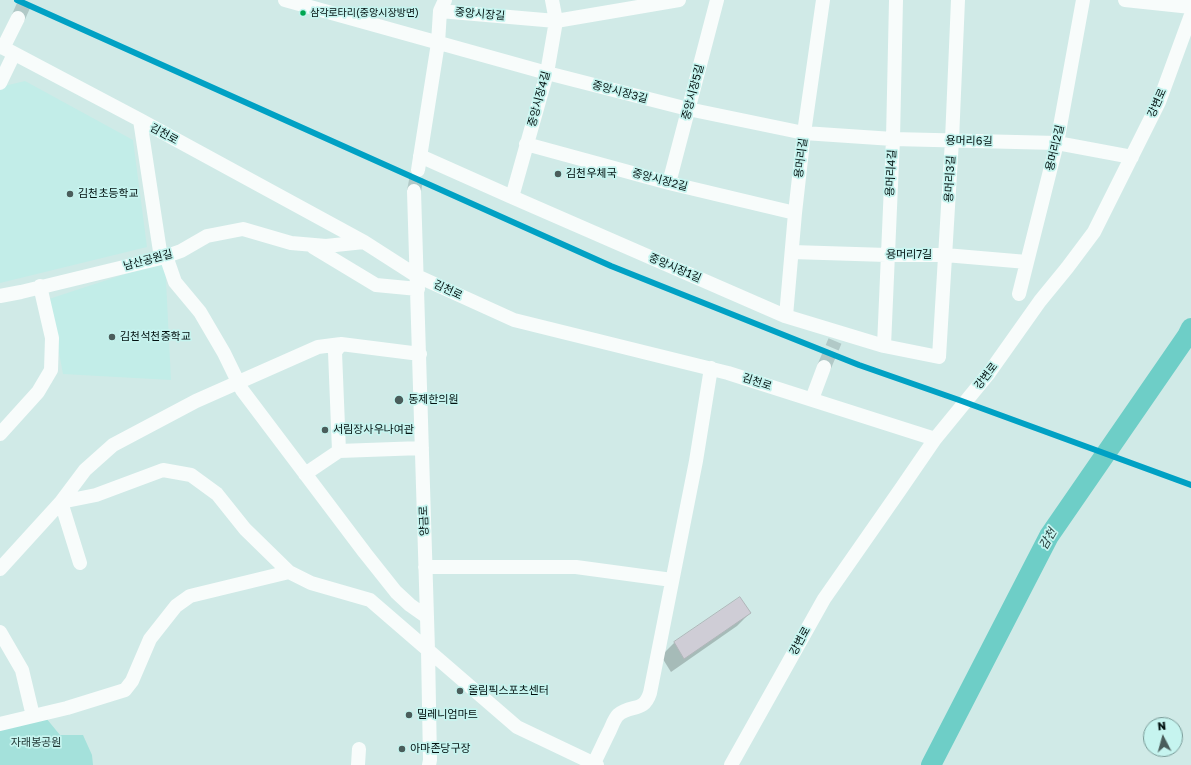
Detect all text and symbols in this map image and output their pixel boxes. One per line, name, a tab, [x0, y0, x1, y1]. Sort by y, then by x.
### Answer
street label: 중앙시장길	[454, 5, 506, 23]
place label: 삼각로타리(중앙시장방면)	[310, 7, 419, 19]
marker: 삼각로타리(중앙시장방면)	[298, 8, 308, 18]
street label: 중앙시장5길	[679, 63, 707, 121]
street label: 중앙시장4길	[525, 70, 553, 128]
street label: 중앙시장3길	[591, 78, 649, 106]
street label: 강변로	[1145, 86, 1169, 120]
street label: 김천로	[148, 121, 180, 147]
street label: 용머리2길	[1043, 124, 1067, 172]
street label: 용머리6길	[945, 134, 993, 148]
street label: 용머리길	[792, 137, 810, 179]
street label: 용머리4길	[883, 149, 899, 197]
street label: 용머리3길	[942, 155, 958, 203]
street label: 중앙시장2길	[631, 166, 689, 194]
place label: 김천우체국	[566, 167, 617, 181]
marker: 김천우체국	[553, 169, 563, 179]
place label: 김천초등학교	[78, 187, 139, 201]
marker: 김천초등학교	[65, 189, 75, 199]
street label: 남산공원길	[122, 247, 174, 273]
street label: 용머리7길	[886, 248, 932, 262]
street label: 중앙시장1길	[647, 251, 703, 285]
street label: 김천로	[431, 278, 465, 302]
place label: 김천석천중학교	[120, 330, 191, 344]
marker: 김천석천중학교	[107, 332, 117, 342]
street label: 강변로	[971, 360, 1001, 392]
street label: 김천로	[741, 371, 773, 393]
place label: 동제한의원	[408, 393, 459, 407]
marker: 동제한의원	[393, 394, 405, 406]
place label: 서림장사우나여관	[333, 423, 414, 437]
marker: 서림장사우나여관	[320, 425, 330, 435]
street label: 양금로	[417, 506, 431, 536]
water label: 감천	[1036, 526, 1060, 552]
street label: 강변로	[787, 625, 813, 657]
place label: 올림픽스포츠센터	[468, 684, 549, 698]
marker: 올림픽스포츠센터	[455, 686, 465, 696]
place label: 밀레니엄마트	[417, 708, 478, 722]
marker: 밀레니엄마트	[404, 710, 414, 720]
north arrow	[1143, 717, 1183, 757]
text: N	[1157, 719, 1167, 732]
park label: 자래봉공원	[11, 736, 61, 750]
place label: 아마존당구장	[410, 742, 471, 756]
marker: 아마존당구장	[397, 744, 407, 754]

